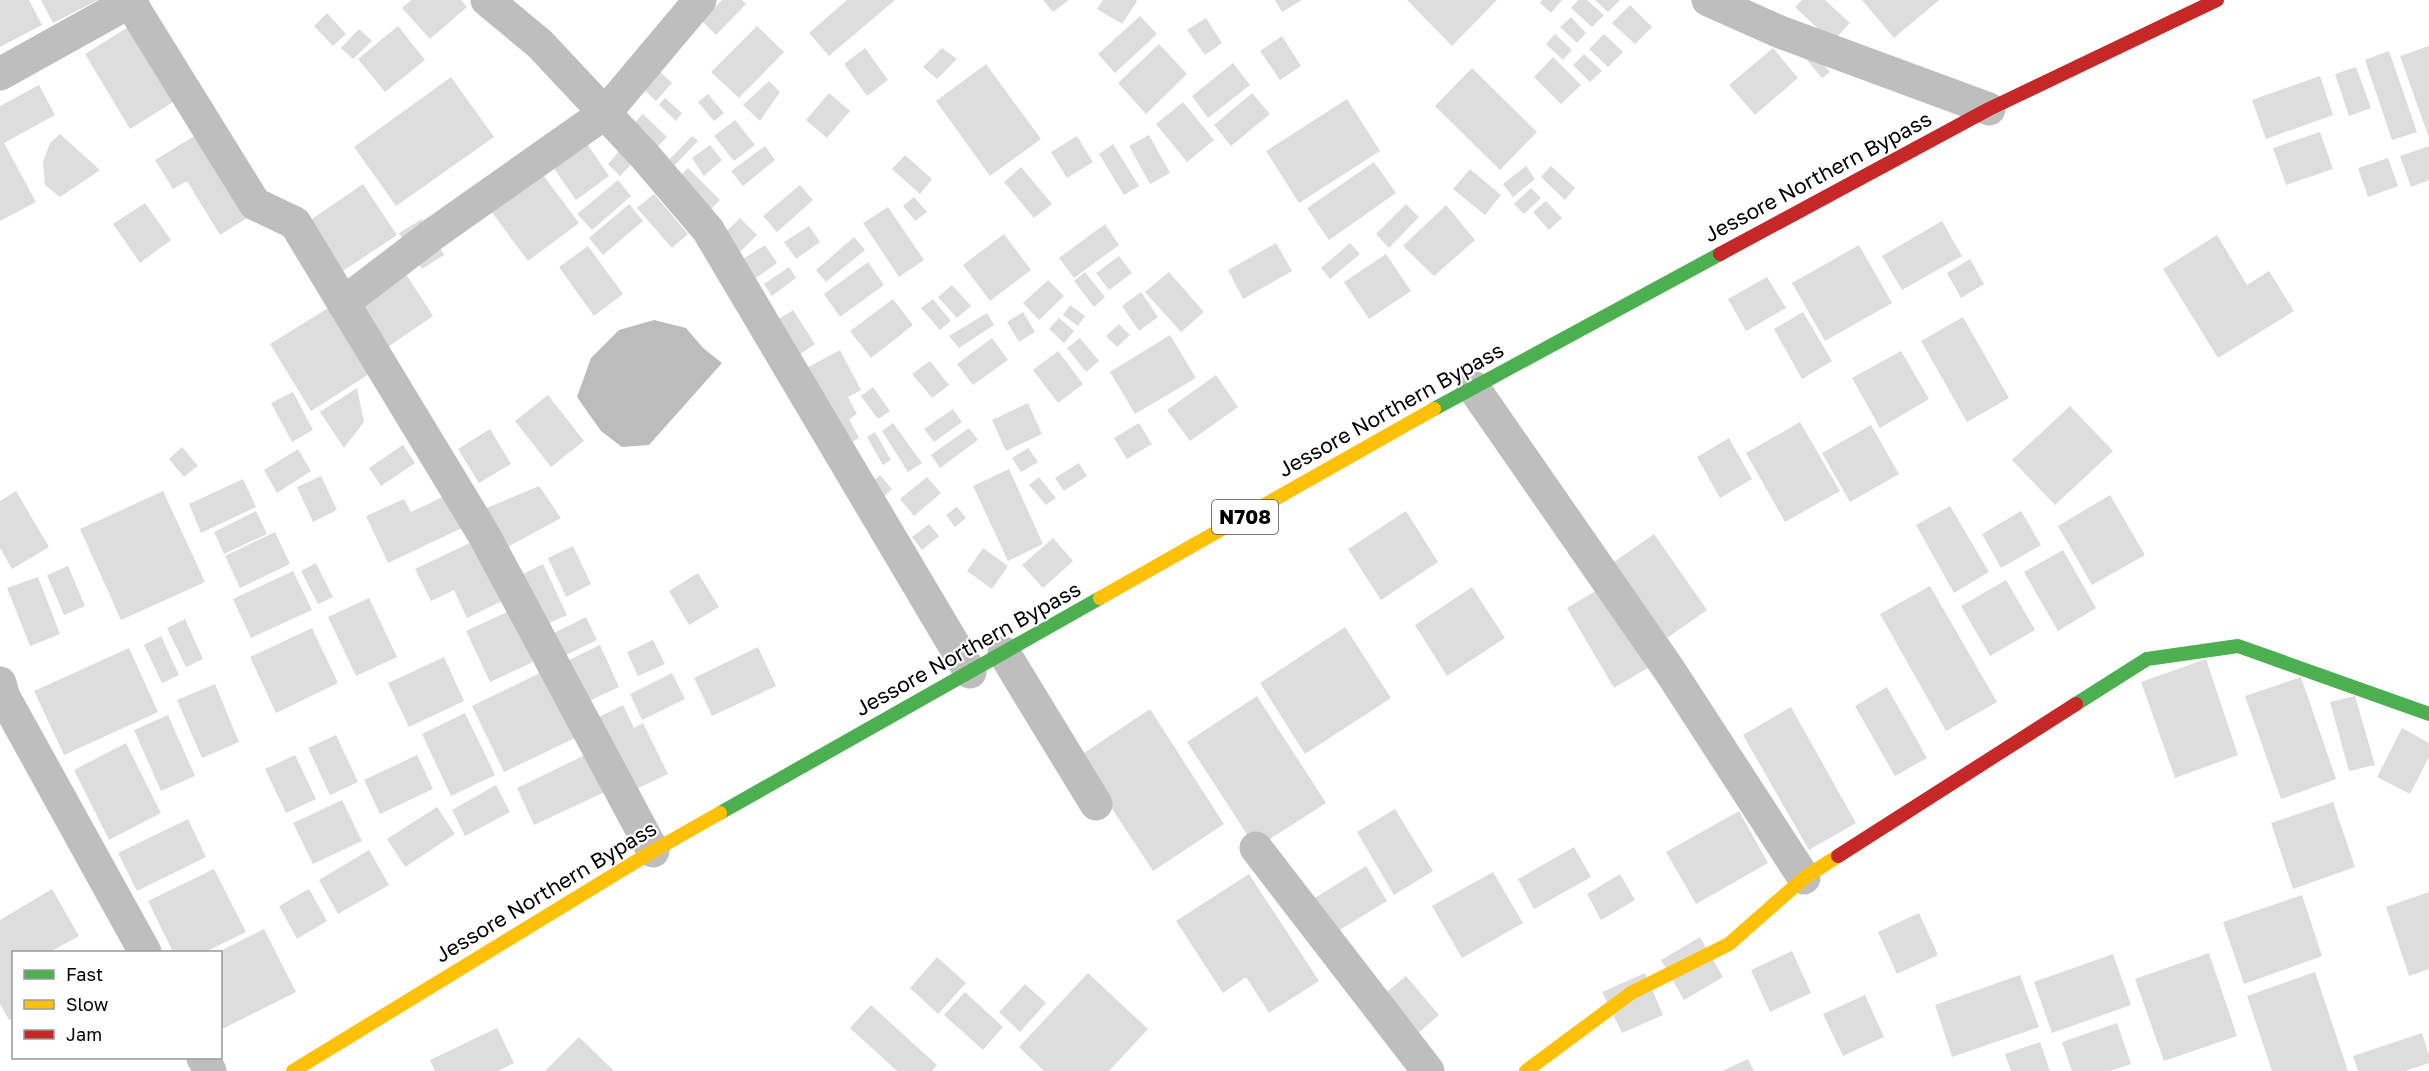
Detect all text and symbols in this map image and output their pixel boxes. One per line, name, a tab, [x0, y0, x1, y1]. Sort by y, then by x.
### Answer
street label: Jessore Northern Bypass	[1699, 105, 1936, 247]
street label: Jessore Northern Bypass	[1273, 336, 1508, 482]
road number: N708	[1212, 500, 1278, 534]
street label: Jessore Northern Bypass	[850, 575, 1085, 721]
street label: Jessore Northern Bypass	[430, 815, 661, 968]
legend	[12, 951, 222, 1059]
text: Fast	[66, 963, 103, 985]
text: Slow	[66, 993, 109, 1015]
text: Jam	[66, 1023, 102, 1045]

